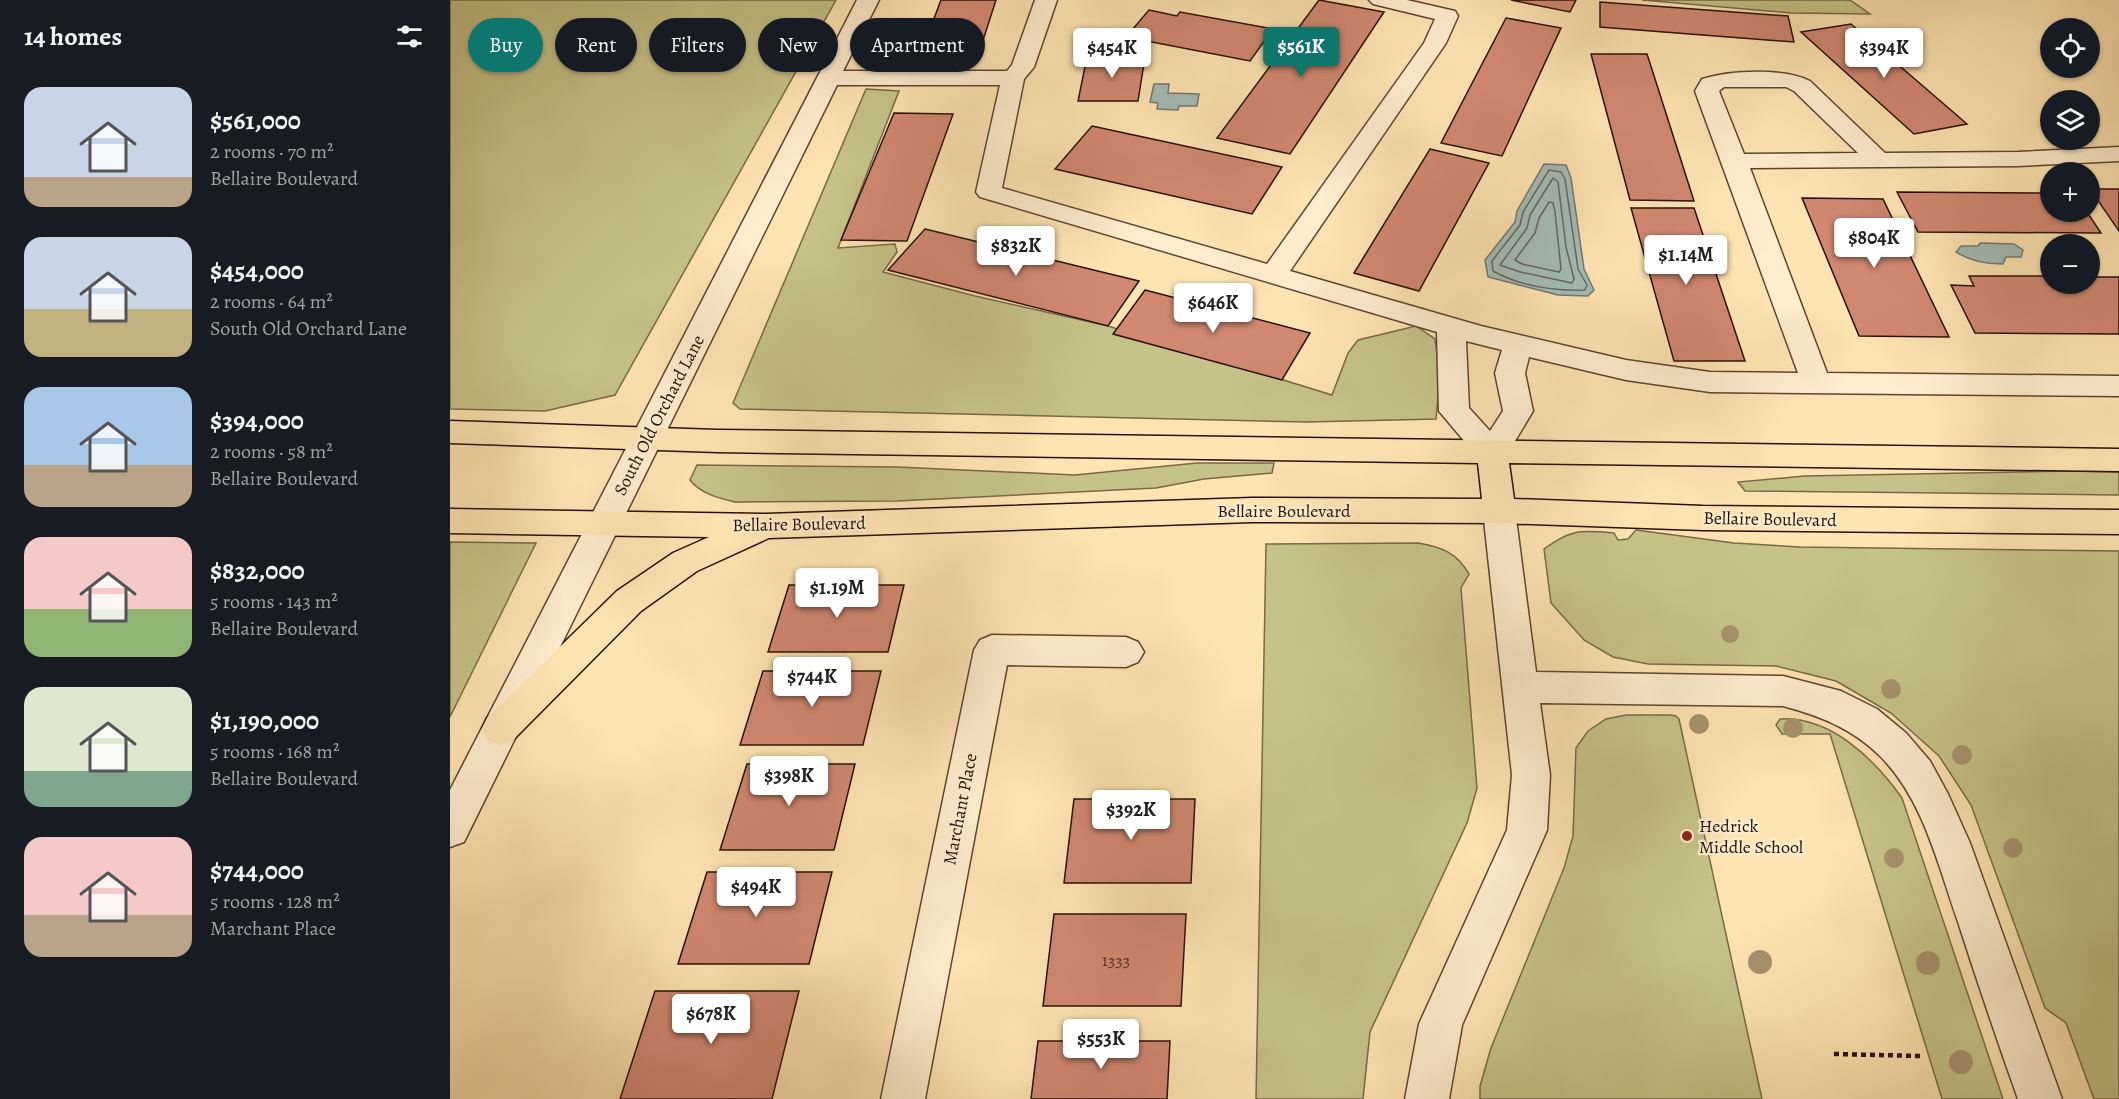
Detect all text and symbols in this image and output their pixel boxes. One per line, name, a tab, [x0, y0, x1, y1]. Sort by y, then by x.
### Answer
chip: Buy	[468, 18, 543, 72]
chip: Rent	[555, 18, 637, 72]
chip: Filters	[649, 18, 746, 72]
chip: New	[758, 18, 838, 72]
chip: Apartment	[850, 18, 985, 72]
map controls	[2040, 18, 2100, 294]
button: locate	[2040, 18, 2100, 78]
text: 14 homes	[24, 19, 122, 54]
icon: filters	[393, 20, 426, 53]
pin: $561K	[1259, 27, 1343, 78]
pin: $454K	[1070, 28, 1154, 79]
pin: $394K	[1842, 28, 1926, 79]
text: $561K	[1277, 33, 1325, 60]
text: $454K	[1087, 34, 1137, 61]
text: $394K	[1859, 34, 1909, 61]
button: layers	[2040, 90, 2100, 150]
text: $561,000	[210, 103, 301, 138]
icon: home	[72, 111, 144, 183]
text: 2 rooms · 70 m²	[210, 138, 334, 165]
button: +	[2040, 162, 2100, 222]
text: Bellaire Boulevard	[210, 165, 358, 192]
pin: $804K	[1832, 218, 1916, 269]
text: $804K	[1848, 224, 1900, 251]
pin: $832K	[974, 226, 1058, 277]
text: $832K	[991, 232, 1041, 259]
button: −	[2040, 234, 2100, 294]
pin: $1.14M	[1637, 235, 1735, 286]
text: $1.14M	[1658, 241, 1714, 268]
text: $454,000	[210, 253, 304, 288]
icon: home	[72, 261, 144, 333]
pin: $646K	[1171, 283, 1255, 334]
text: 2 rooms · 64 m²	[210, 288, 333, 315]
text: $646K	[1188, 289, 1238, 316]
text: South Old Orchard Lane	[210, 315, 407, 342]
street label: South Old Orchard Lane	[608, 331, 710, 499]
text: $394,000	[210, 403, 304, 438]
icon: home	[72, 411, 144, 483]
text: 2 rooms · 58 m²	[210, 438, 333, 465]
text: Bellaire Boulevard	[210, 465, 358, 492]
street label: Bellaire Boulevard	[1217, 499, 1351, 523]
street label: Bellaire Boulevard	[1703, 506, 1837, 532]
street label: Bellaire Boulevard	[732, 511, 866, 537]
text: $832,000	[210, 553, 305, 588]
icon: home	[72, 561, 144, 633]
pin: $1.19M	[788, 568, 886, 619]
text: $1.19M	[809, 574, 865, 601]
text: 5 rooms · 143 m²	[210, 588, 338, 615]
text: Bellaire Boulevard	[210, 615, 358, 642]
pin: $744K	[770, 657, 854, 708]
text: $744K	[787, 663, 837, 690]
text: $1,190,000	[210, 703, 319, 738]
icon: home	[72, 711, 144, 783]
text: 5 rooms · 168 m²	[210, 738, 339, 765]
street label: Marchant Place	[937, 751, 983, 867]
pin: $398K	[747, 756, 831, 807]
text: $398K	[764, 762, 814, 789]
text: Bellaire Boulevard	[210, 765, 358, 792]
pin: $392K	[1089, 790, 1173, 841]
text: $392K	[1106, 796, 1156, 823]
place label: Hedrick Middle School	[1699, 814, 1804, 859]
marker: Hedrick Middle School	[1680, 829, 1694, 843]
text: $744,000	[210, 853, 304, 888]
icon: home	[72, 861, 144, 933]
pin: $494K	[714, 867, 798, 918]
text: $494K	[731, 873, 781, 900]
text: 5 rooms · 128 m²	[210, 888, 340, 915]
text: Marchant Place	[210, 915, 336, 942]
house number: 1333	[1102, 948, 1130, 972]
pin: $678K	[669, 994, 753, 1045]
text: $678K	[686, 1000, 736, 1027]
pin: $553K	[1059, 1019, 1143, 1070]
text: $553K	[1077, 1025, 1125, 1052]

